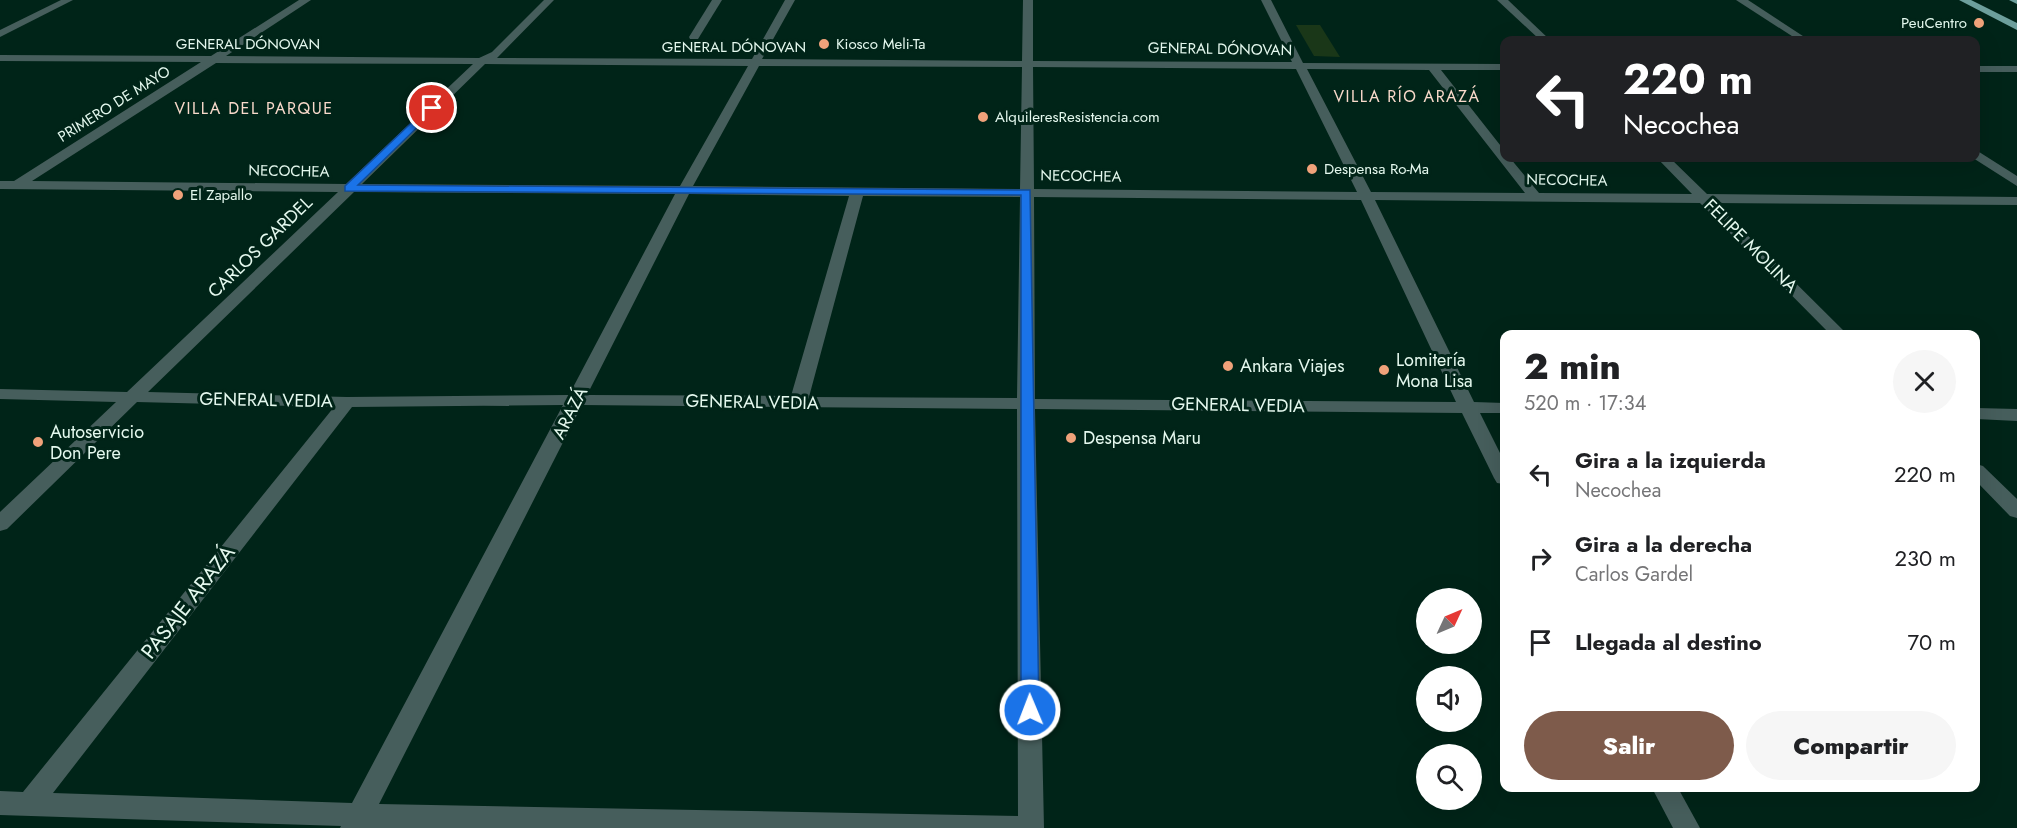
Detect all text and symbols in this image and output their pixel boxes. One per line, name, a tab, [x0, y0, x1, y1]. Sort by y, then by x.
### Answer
place label: PeuCentro	[1901, 12, 1967, 34]
marker: PeuCentro	[1972, 16, 1986, 30]
street label: GENERAL DÓNOVAN	[176, 33, 320, 55]
place label: Kiosco Meli-Ta	[836, 33, 926, 55]
street label: GENERAL DÓNOVAN	[662, 36, 806, 58]
marker: Kiosco Meli-Ta	[817, 37, 831, 51]
street label: GENERAL DÓNOVAN	[1148, 37, 1292, 61]
text: 220 m	[1623, 49, 1753, 110]
street label: PRIMERO DE MAYO	[54, 60, 175, 147]
icon: left	[1524, 60, 1602, 138]
pin	[406, 82, 457, 133]
district label: VILLA RÍO ARAZÁ	[1334, 85, 1480, 108]
icon: arrive	[415, 91, 448, 124]
district label: VILLA DEL PARQUE	[174, 97, 334, 120]
text: Necochea	[1623, 105, 1739, 144]
place label: AlquileresResistencia.com	[995, 106, 1160, 128]
marker: AlquileresResistencia.com	[976, 110, 990, 124]
place label: Despensa Ro-Ma	[1324, 158, 1429, 180]
street label: NECOCHEA	[248, 159, 330, 183]
marker: Despensa Ro-Ma	[1305, 162, 1319, 176]
street label: NECOCHEA	[1040, 164, 1122, 188]
street label: NECOCHEA	[1526, 168, 1608, 192]
place label: El Zapallo	[190, 184, 252, 206]
marker: El Zapallo	[171, 188, 185, 202]
street label: CARLOS GARDEL	[202, 190, 318, 304]
street label: FELIPE MOLINA	[1698, 193, 1804, 299]
text: 2 min	[1524, 340, 1621, 392]
place label: Lomitería Mona Lisa	[1396, 347, 1473, 394]
button: close	[1893, 350, 1956, 413]
place label: Ankara Viajes	[1240, 353, 1344, 379]
marker: Ankara Viajes	[1221, 359, 1235, 373]
marker: Lomitería Mona Lisa	[1377, 363, 1391, 377]
street label: ARAZÁ	[546, 382, 594, 444]
street label: GENERAL VEDIA	[199, 386, 333, 414]
street label: GENERAL VEDIA	[685, 388, 819, 416]
text: 520 m · 17:34	[1524, 389, 1646, 418]
street label: GENERAL VEDIA	[1171, 391, 1305, 419]
place label: Autoservicio Don Pere	[50, 419, 144, 466]
place label: Despensa Maru	[1083, 425, 1201, 451]
marker: Despensa Maru	[1064, 431, 1078, 445]
marker: Autoservicio Don Pere	[31, 435, 45, 449]
text: Gira a la izquierda	[1575, 444, 1766, 476]
icon: left	[1524, 458, 1557, 491]
text: 220 m	[1894, 458, 1956, 490]
text: Necochea	[1575, 476, 1661, 505]
text: Gira a la derecha	[1575, 528, 1752, 560]
street label: PASAJE ARAZÁ	[134, 539, 242, 665]
icon: right	[1524, 542, 1557, 575]
text: 230 m	[1895, 542, 1956, 574]
text: Carlos Gardel	[1575, 560, 1693, 589]
north arrow	[1416, 588, 1482, 654]
map controls	[1416, 588, 1482, 810]
icon: arrive	[1524, 626, 1557, 659]
text: Llegada al destino	[1575, 626, 1762, 658]
text: 70 m	[1907, 626, 1956, 658]
button: sound	[1416, 666, 1482, 732]
position arrow	[998, 678, 1062, 742]
button: Salir	[1524, 711, 1734, 780]
button: Compartir	[1746, 711, 1956, 780]
button: search	[1416, 744, 1482, 810]

